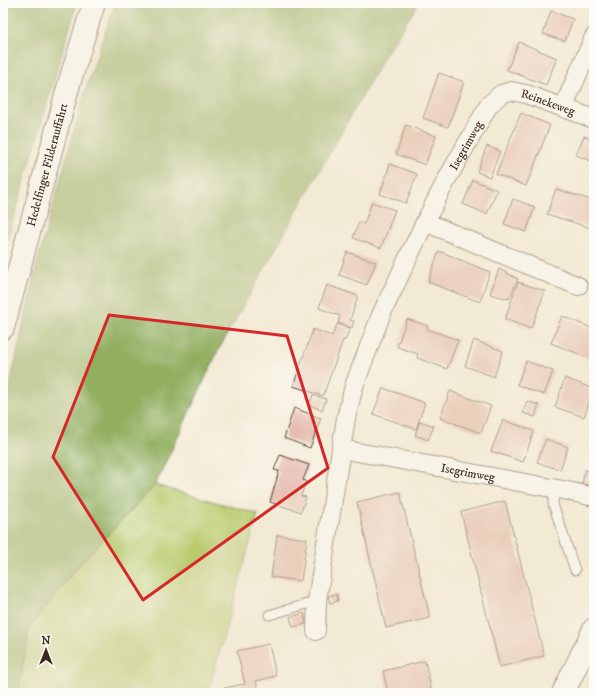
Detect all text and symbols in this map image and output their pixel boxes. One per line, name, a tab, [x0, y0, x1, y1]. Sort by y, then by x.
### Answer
street label: Reinekeweg	[520, 86, 577, 119]
street label: Hedelfinger Filderauffahrt	[23, 101, 71, 228]
street label: Isegrimweg	[446, 118, 486, 173]
street label: Isegrimweg	[440, 460, 496, 485]
north arrow	[26, 630, 66, 670]
text: N	[41, 634, 51, 648]

